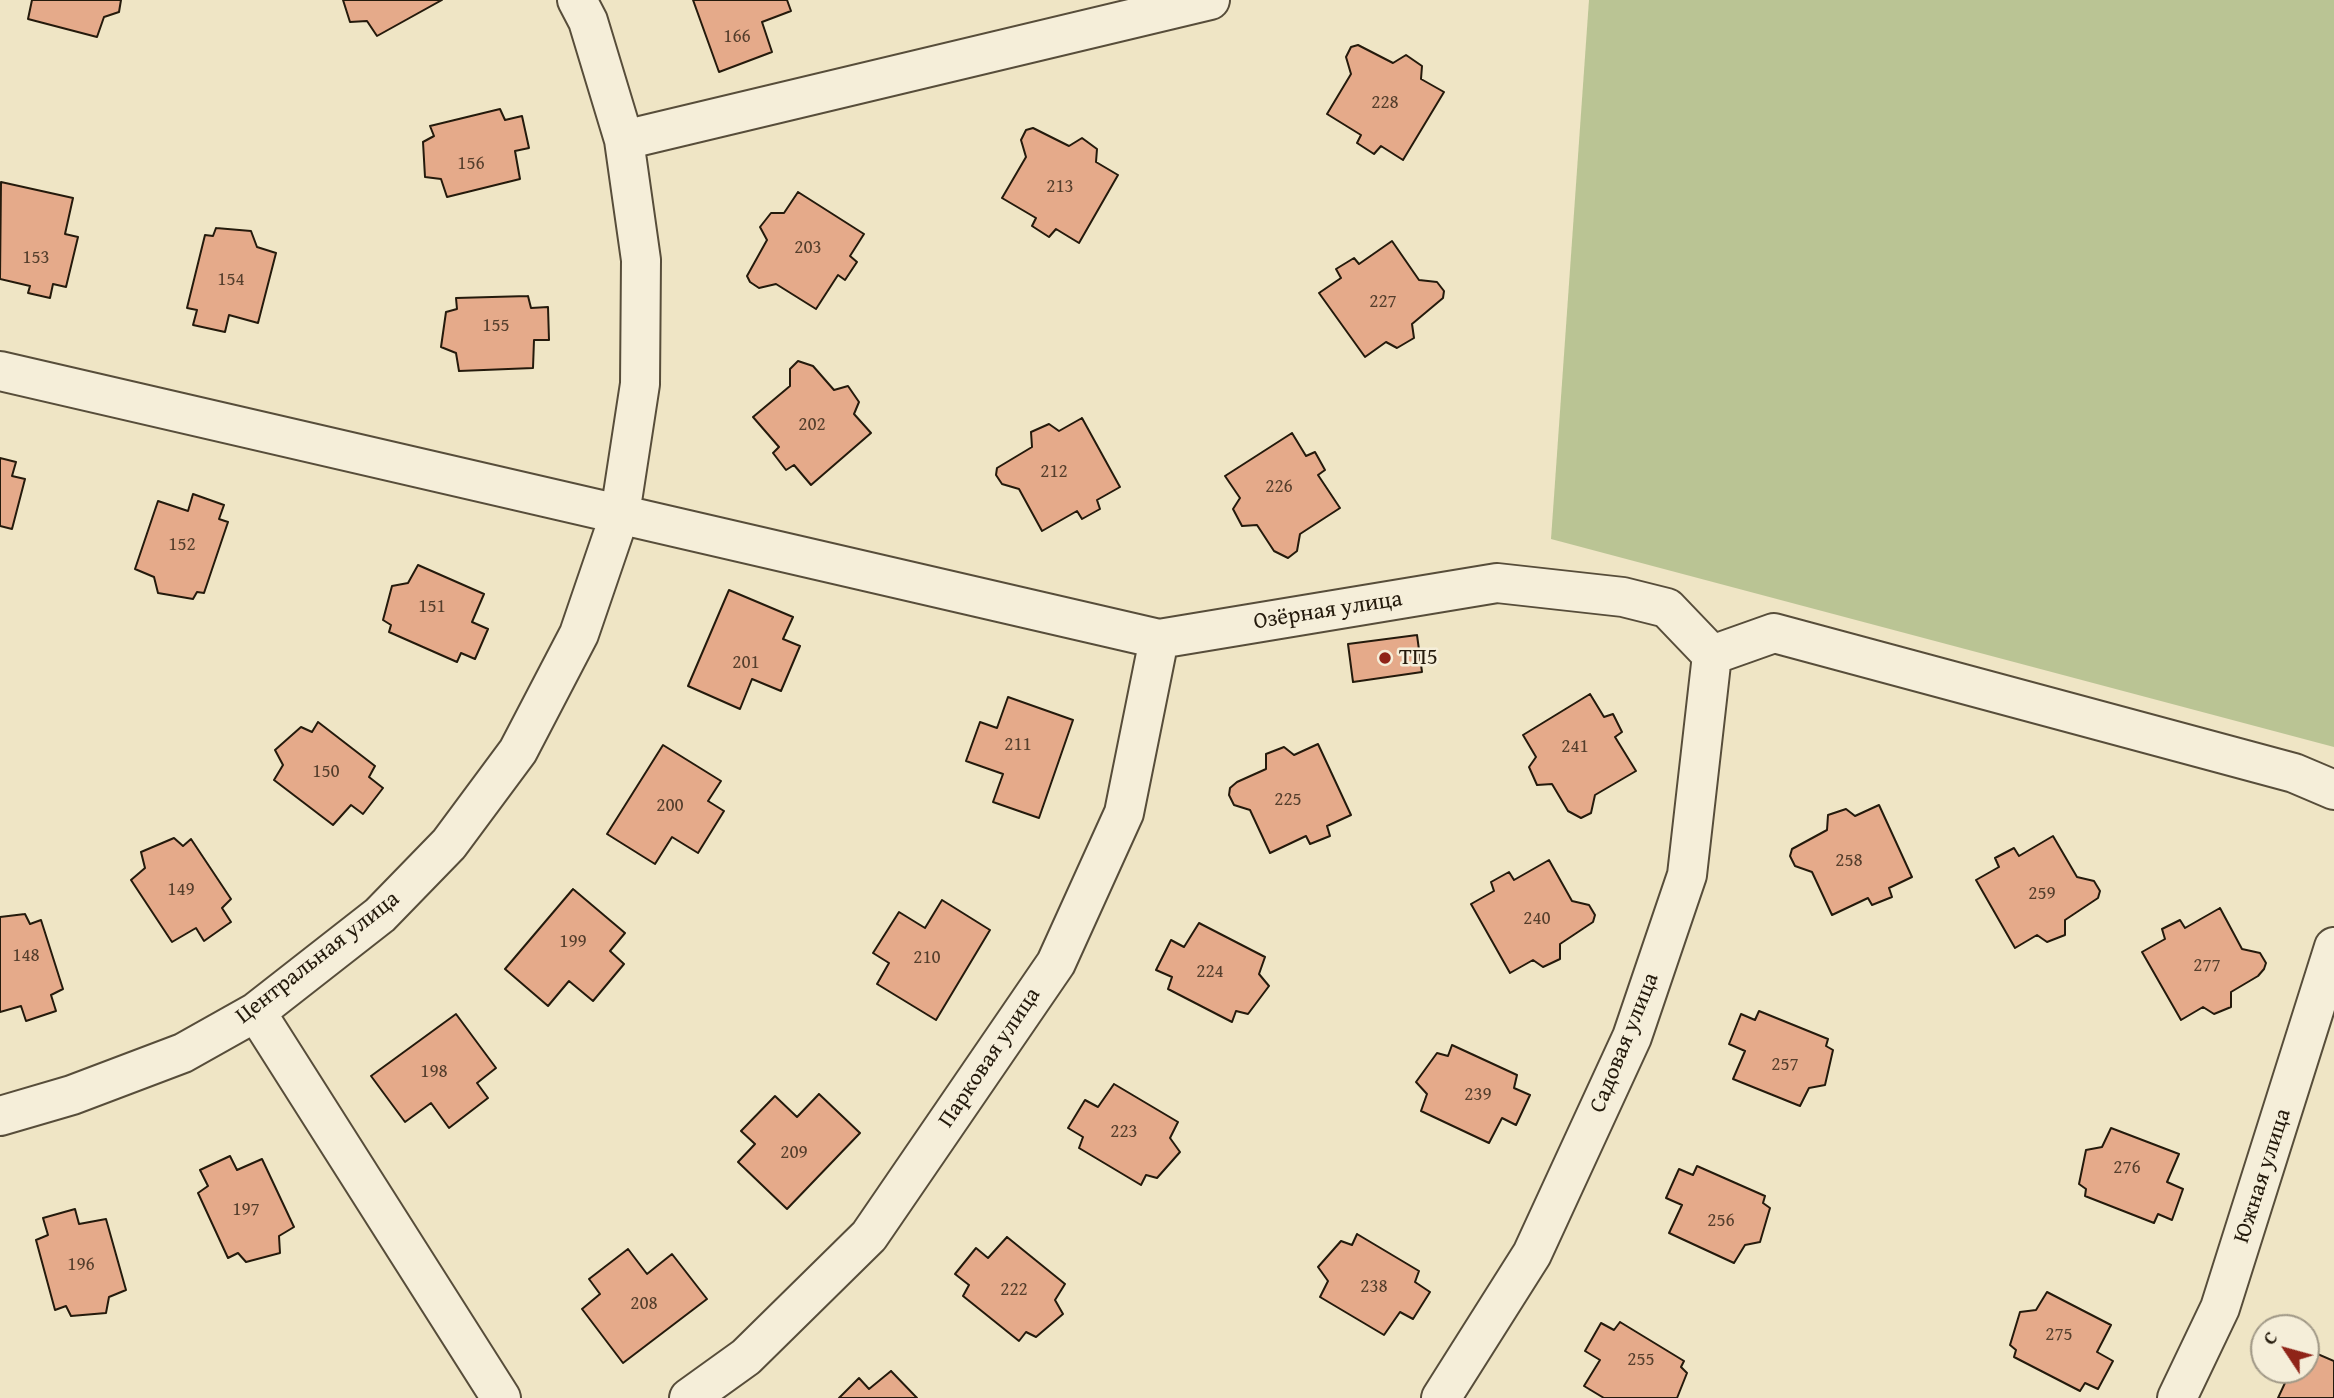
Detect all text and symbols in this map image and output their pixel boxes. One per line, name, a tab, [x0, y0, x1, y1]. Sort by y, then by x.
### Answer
house number: 166	[723, 26, 751, 48]
house number: 228	[1371, 92, 1399, 114]
house number: 156	[457, 153, 485, 175]
house number: 213	[1046, 176, 1074, 198]
house number: 203	[794, 237, 822, 259]
house number: 153	[22, 247, 50, 269]
house number: 154	[217, 269, 245, 291]
house number: 227	[1369, 291, 1397, 313]
house number: 155	[482, 315, 510, 337]
house number: 202	[798, 414, 826, 436]
house number: 212	[1040, 461, 1068, 483]
house number: 226	[1265, 476, 1293, 498]
house number: 152	[168, 534, 196, 556]
street label: Озёрная улица	[1252, 586, 1404, 636]
house number: 151	[418, 596, 446, 618]
place label: ТП5	[1399, 644, 1438, 672]
marker: ТП5	[1377, 650, 1393, 666]
house number: 201	[732, 652, 760, 674]
house number: 211	[1004, 734, 1032, 756]
house number: 241	[1561, 736, 1589, 758]
house number: 150	[312, 761, 340, 783]
house number: 225	[1274, 789, 1302, 811]
house number: 200	[656, 795, 684, 817]
house number: 258	[1835, 850, 1863, 872]
house number: 149	[167, 879, 195, 901]
house number: 259	[2028, 883, 2056, 905]
street label: Центральная улица	[231, 886, 405, 1030]
house number: 240	[1523, 908, 1551, 930]
house number: 199	[559, 931, 587, 953]
house number: 148	[12, 945, 40, 967]
house number: 210	[913, 947, 941, 969]
house number: 277	[2193, 955, 2221, 977]
house number: 224	[1196, 961, 1224, 983]
street label: Садовая улица	[1584, 969, 1666, 1117]
street label: Парковая улица	[933, 983, 1047, 1133]
house number: 257	[1771, 1054, 1799, 1076]
house number: 198	[420, 1061, 448, 1083]
house number: 239	[1464, 1084, 1492, 1106]
street label: Южная улица	[2228, 1105, 2298, 1247]
house number: 223	[1110, 1121, 1138, 1143]
house number: 209	[780, 1142, 808, 1164]
house number: 276	[2113, 1157, 2141, 1179]
house number: 197	[232, 1199, 260, 1221]
house number: 256	[1707, 1210, 1735, 1232]
house number: 196	[67, 1254, 95, 1276]
house number: 238	[1360, 1276, 1388, 1298]
house number: 222	[1000, 1279, 1028, 1301]
house number: 208	[630, 1293, 658, 1315]
north arrow	[2250, 1314, 2320, 1384]
house number: 275	[2045, 1324, 2073, 1346]
text: С	[2255, 1325, 2284, 1350]
house number: 255	[1627, 1349, 1655, 1371]

